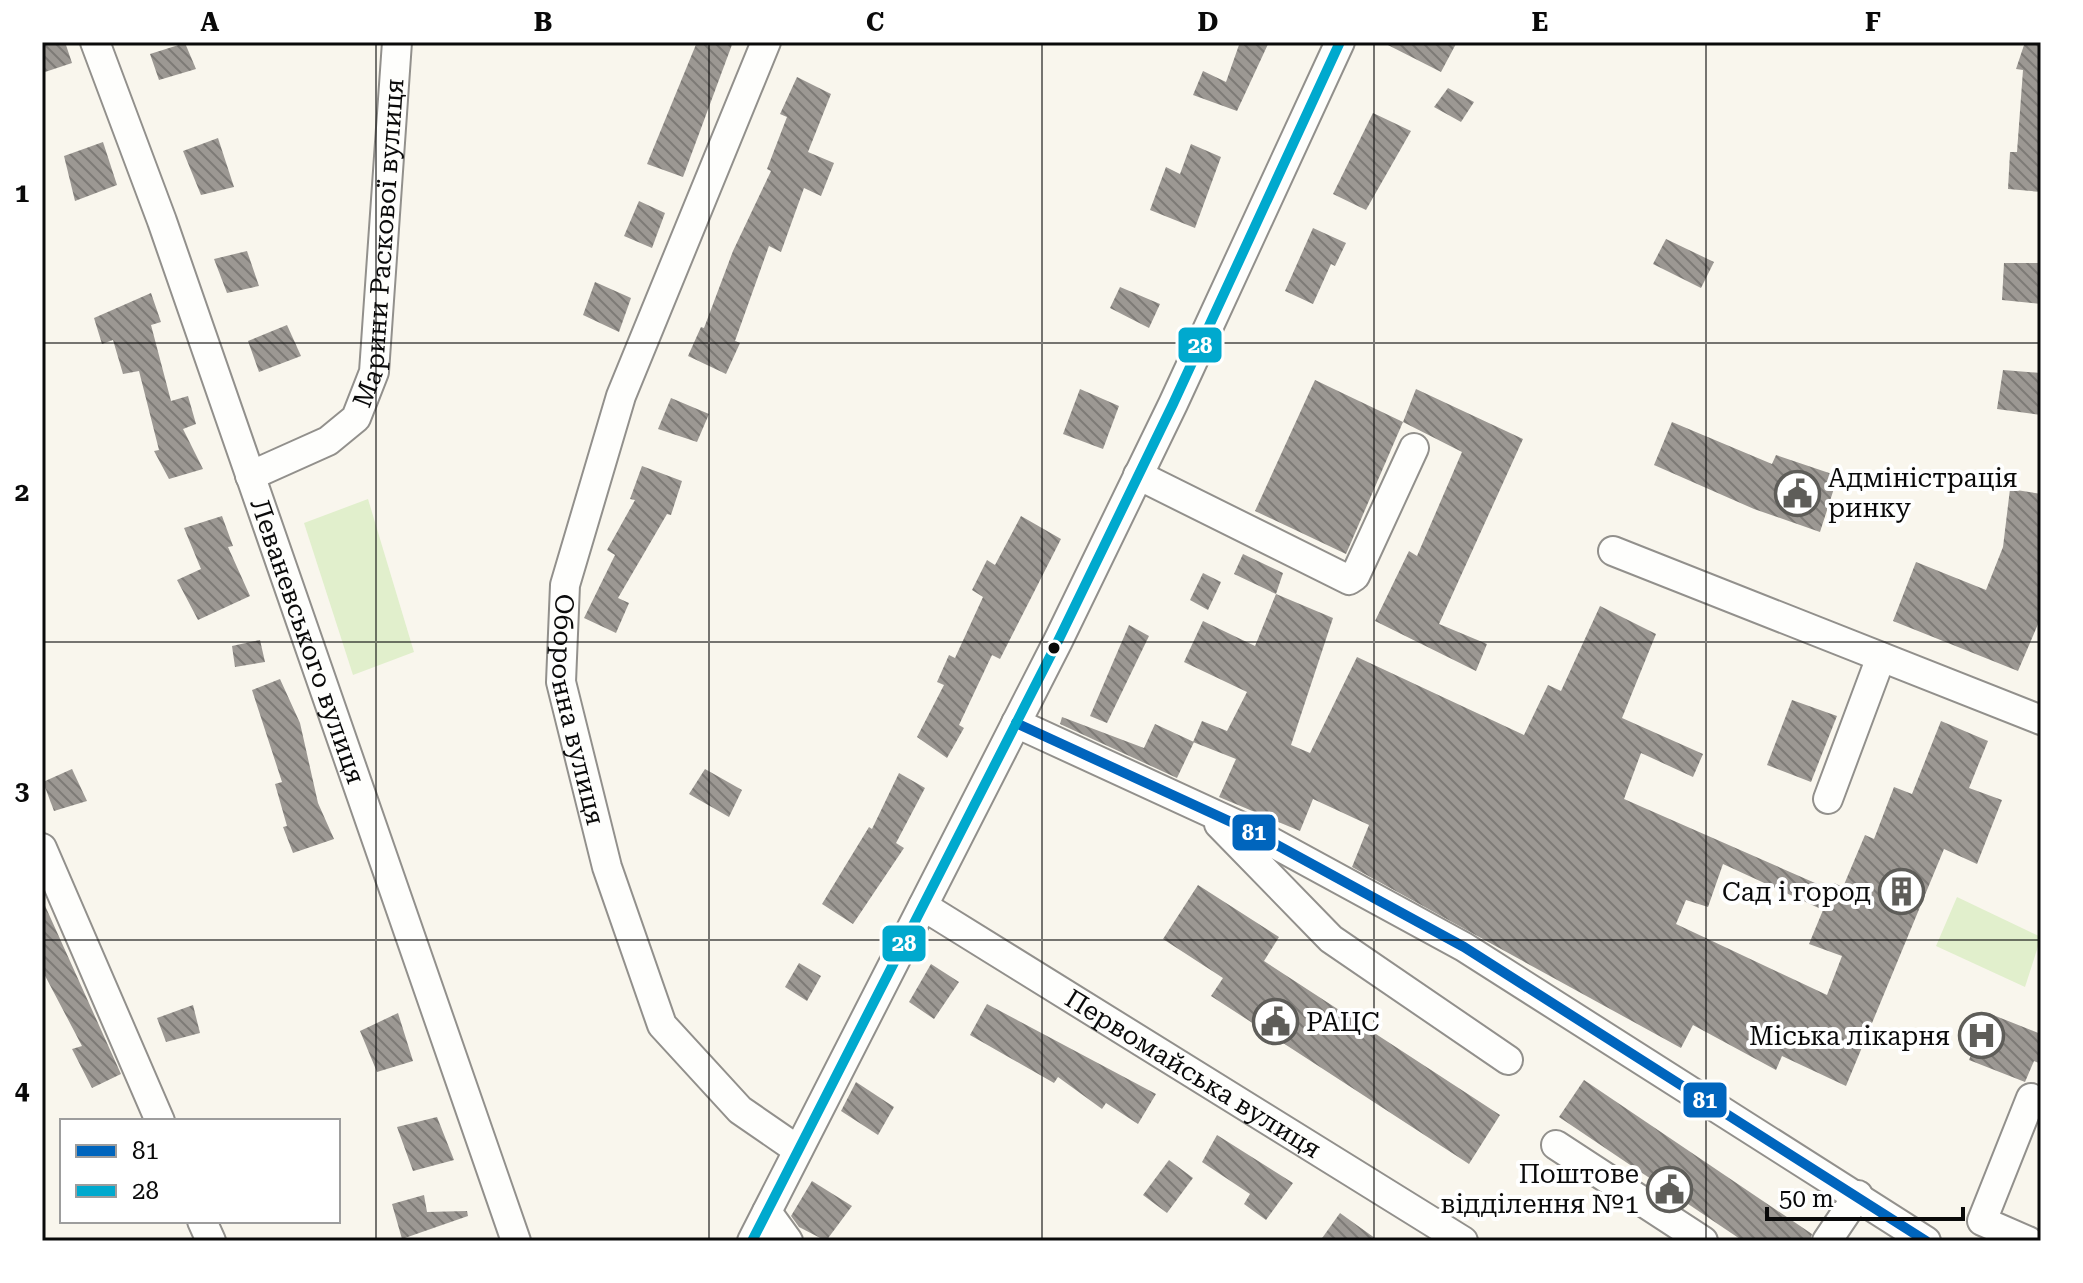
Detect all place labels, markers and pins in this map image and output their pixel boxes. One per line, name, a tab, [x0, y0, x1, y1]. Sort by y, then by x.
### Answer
place label: Адміністрація ринку	[1828, 463, 2018, 523]
public building icon: Адміністрація ринку	[1773, 469, 1821, 517]
unlabelled marker	[1046, 640, 1062, 656]
building icon: Сад і город	[1878, 868, 1926, 916]
place label: Сад і город	[1722, 877, 1871, 907]
public building icon: РАЦС	[1251, 998, 1299, 1046]
place label: РАЦС	[1306, 1007, 1380, 1037]
hospital icon: Міська лікарня	[1957, 1012, 2005, 1060]
place label: Міська лікарня	[1749, 1021, 1950, 1051]
place label: Поштове відділення №1	[1441, 1159, 1639, 1219]
public building icon: Поштове відділення №1	[1646, 1165, 1694, 1213]

